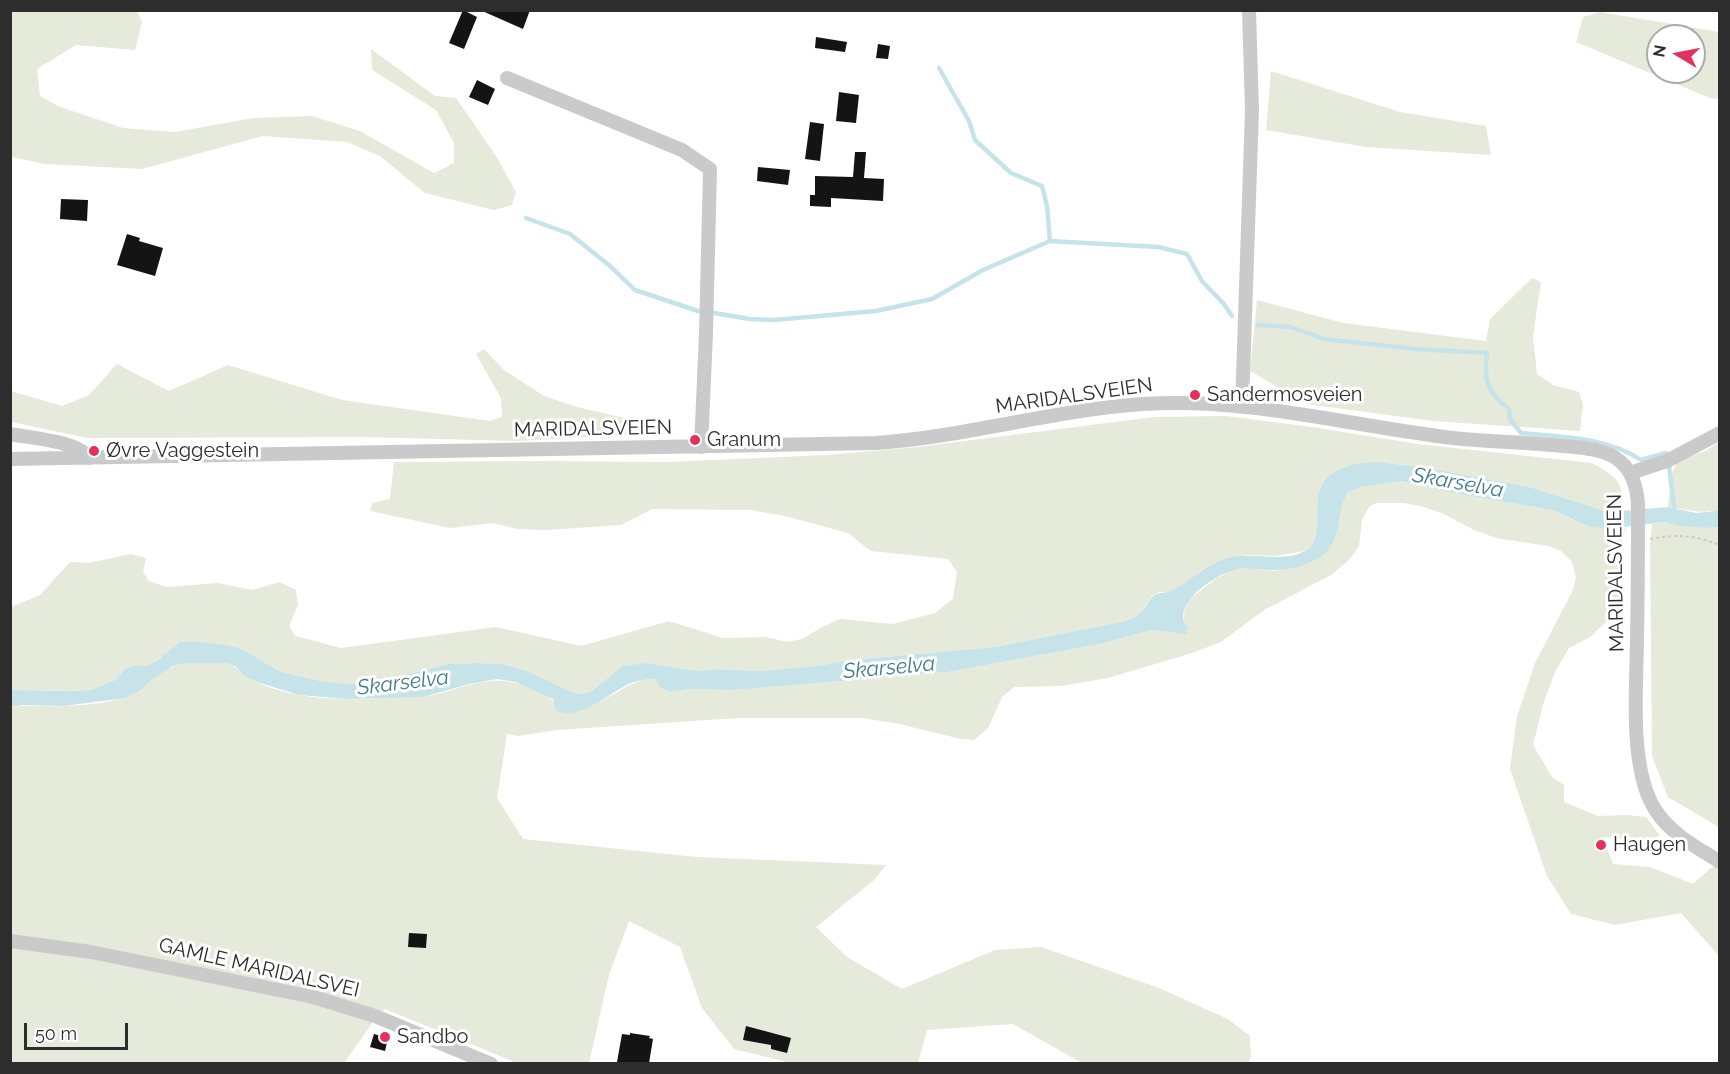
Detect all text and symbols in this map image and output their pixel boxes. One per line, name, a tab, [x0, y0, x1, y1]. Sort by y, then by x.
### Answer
north arrow	[1646, 24, 1706, 84]
text: N	[1649, 43, 1670, 59]
street label: MARIDALSVEIEN	[994, 373, 1154, 419]
place label: Sandermosveien	[1207, 383, 1362, 407]
marker: Sandermosveien	[1188, 388, 1202, 402]
street label: MARIDALSVEIEN	[514, 416, 672, 442]
place label: Granum	[707, 428, 781, 452]
marker: Granum	[688, 433, 702, 447]
place label: Øvre Vaggestein	[106, 439, 259, 463]
marker: Øvre Vaggestein	[87, 444, 101, 458]
water label: Skarselva	[1410, 463, 1506, 503]
street label: MARIDALSVEIEN	[1603, 494, 1629, 652]
water label: Skarselva	[842, 651, 936, 685]
water label: Skarselva	[356, 665, 450, 701]
place label: Haugen	[1613, 833, 1686, 857]
marker: Haugen	[1594, 838, 1608, 852]
street label: GAMLE MARIDALSVEI	[156, 933, 362, 1003]
scale bar	[27, 1011, 130, 1049]
text: 50 m	[35, 1023, 77, 1044]
place label: Sandbo	[397, 1025, 468, 1049]
marker: Sandbo	[378, 1030, 392, 1044]

